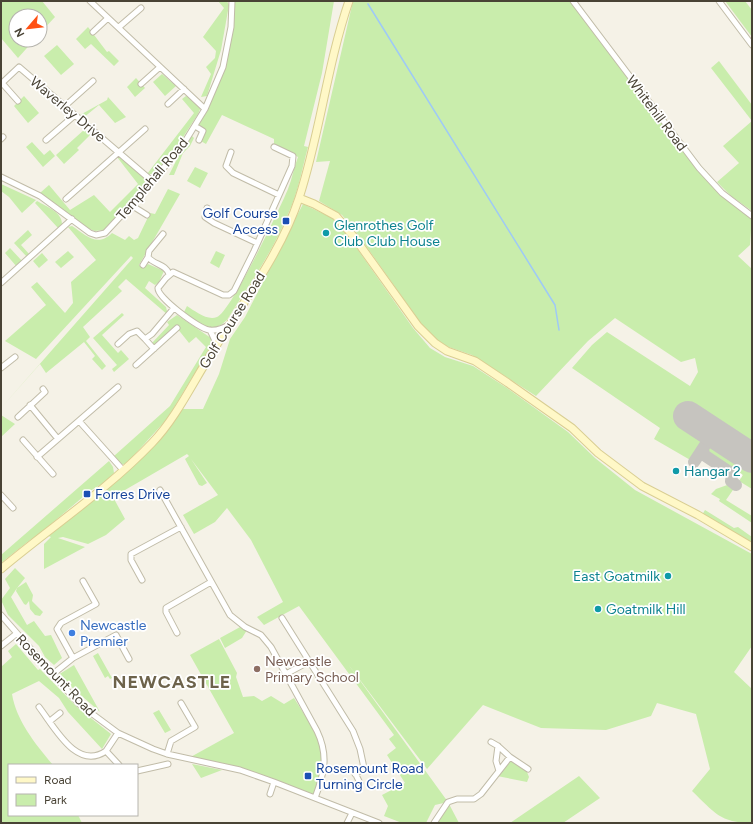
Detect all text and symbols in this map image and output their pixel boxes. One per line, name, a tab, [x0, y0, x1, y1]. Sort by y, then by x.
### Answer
north arrow	[8, 8, 48, 48]
text: N	[12, 26, 27, 39]
street label: Whitehill Road	[623, 72, 691, 154]
street label: Waverley Drive	[27, 73, 109, 146]
street label: Templehall Road	[113, 135, 192, 224]
place label: Golf Course Access	[203, 205, 278, 238]
marker: Golf Course Access	[281, 216, 291, 226]
place label: Glenrothes Golf Club Club House	[334, 217, 440, 250]
marker: Glenrothes Golf Club Club House	[321, 228, 331, 238]
street label: Golf Course Road	[196, 269, 269, 372]
place label: Hangar 2	[684, 463, 741, 480]
marker: Hangar 2	[671, 466, 681, 476]
place label: Forres Drive	[95, 486, 170, 503]
marker: Forres Drive	[82, 489, 92, 499]
place label: East Goatmilk	[573, 568, 660, 585]
marker: East Goatmilk	[663, 571, 673, 581]
place label: Goatmilk Hill	[606, 601, 686, 618]
marker: Goatmilk Hill	[593, 604, 603, 614]
place label: Newcastle Premier	[80, 617, 147, 650]
marker: Newcastle Premier	[67, 628, 77, 638]
street label: Rosemount Road	[12, 631, 99, 720]
place label: Newcastle Primary School	[265, 653, 359, 686]
marker: Newcastle Primary School	[252, 664, 262, 674]
district label: NEWCASTLE	[113, 671, 231, 693]
place label: Rosemount Road Turning Circle	[316, 760, 424, 793]
legend	[8, 764, 138, 816]
marker: Rosemount Road Turning Circle	[303, 771, 313, 781]
text: Road	[44, 773, 72, 787]
text: Park	[44, 793, 67, 807]

